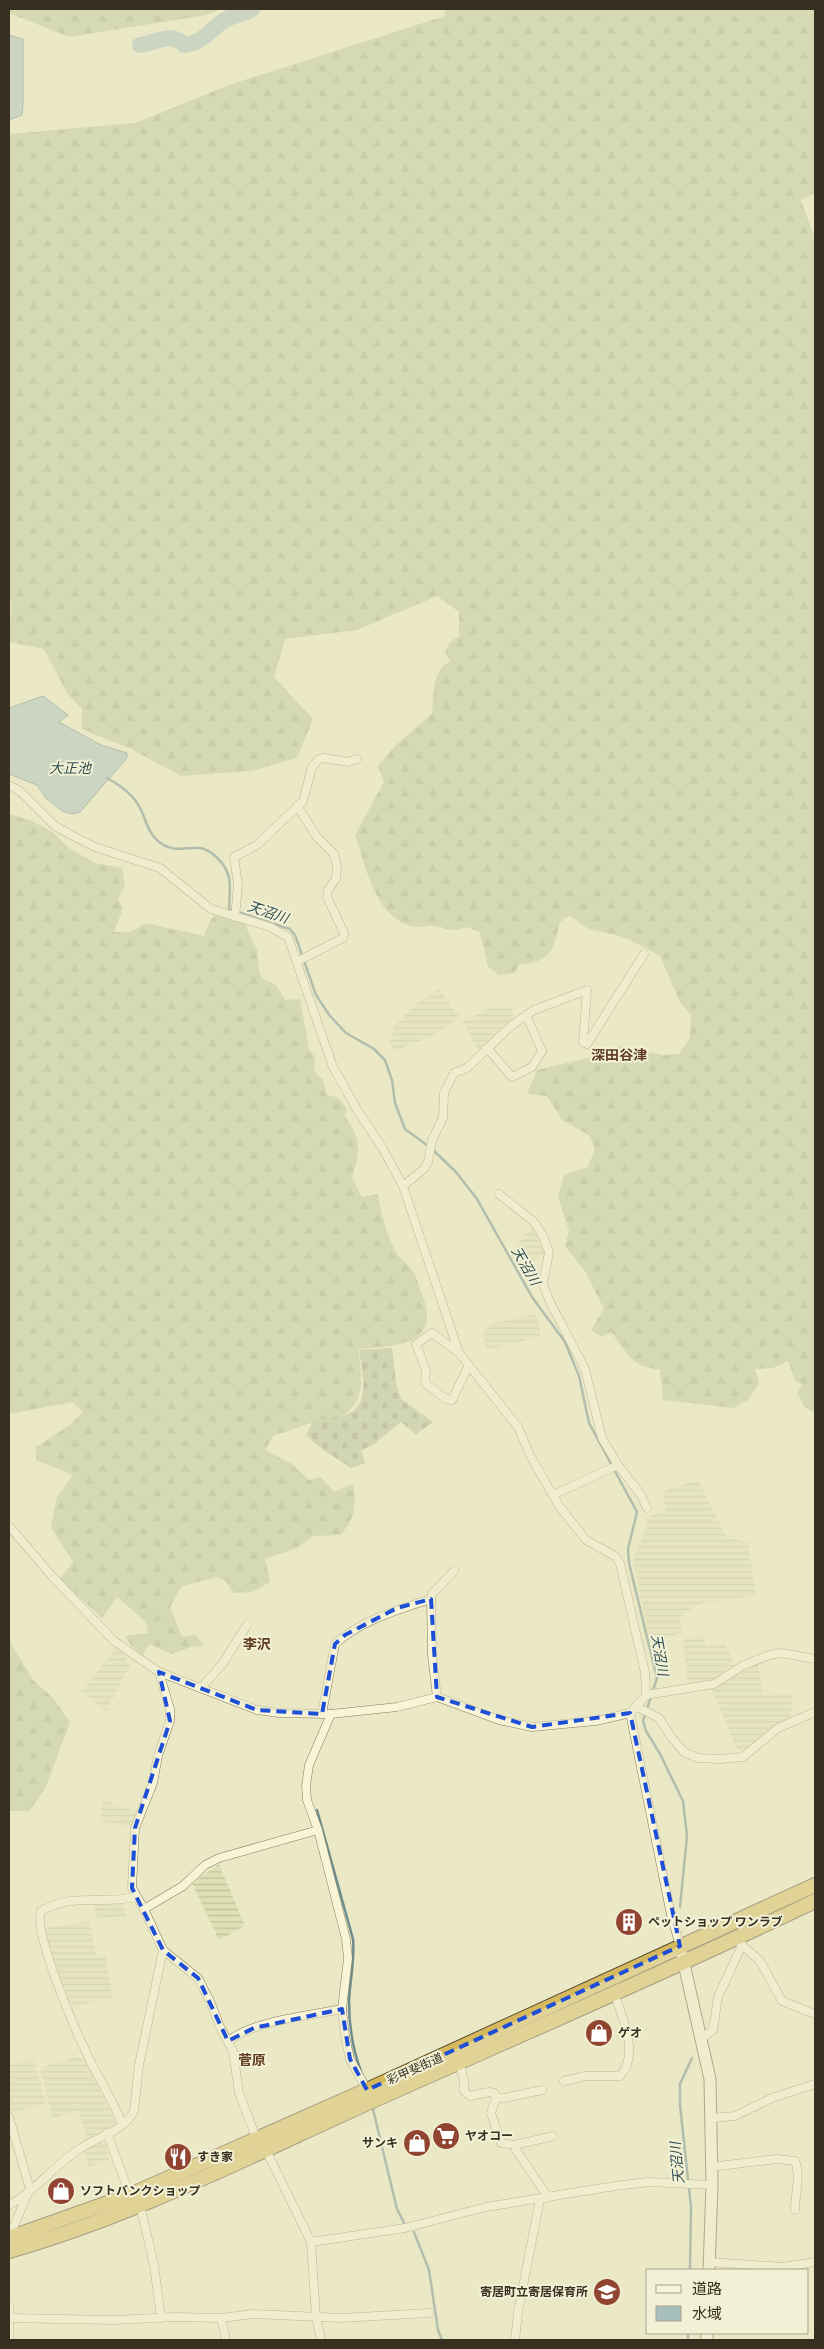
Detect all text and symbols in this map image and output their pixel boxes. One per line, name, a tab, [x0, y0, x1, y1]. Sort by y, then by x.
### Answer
water label: 大正池	[49, 757, 93, 777]
water label: 天沼川	[245, 895, 293, 928]
district label: 深田谷津	[591, 1044, 647, 1064]
water label: 天沼川	[508, 1242, 547, 1290]
water label: 天沼川	[647, 1632, 675, 1679]
district label: 李沢	[243, 1633, 271, 1653]
building icon: ペットショップ ワンラブ	[614, 1907, 644, 1937]
place label: ペットショップ ワンラブ	[648, 1912, 783, 1929]
shop icon: ゲオ	[584, 2018, 614, 2048]
place label: ゲオ	[618, 2023, 642, 2040]
street label: 彩甲斐街道	[384, 2048, 445, 2088]
district label: 菅原	[238, 2049, 266, 2069]
supermarket icon: ヤオコー	[431, 2121, 461, 2151]
place label: ヤオコー	[465, 2126, 513, 2143]
shop icon: サンキ	[402, 2128, 432, 2158]
place label: サンキ	[362, 2133, 398, 2150]
water label: 天沼川	[664, 2139, 688, 2185]
restaurant icon: すき家	[163, 2142, 193, 2172]
place label: すき家	[197, 2147, 233, 2164]
shop icon: ソフトバンクショップ	[46, 2176, 76, 2206]
place label: ソフトバンクショップ	[80, 2181, 201, 2198]
legend	[646, 2269, 809, 2334]
school or university icon: 寄居町立寄居保育所	[592, 2277, 622, 2307]
text: 道路	[692, 2277, 722, 2298]
place label: 寄居町立寄居保育所	[480, 2282, 588, 2299]
text: 水域	[692, 2302, 722, 2323]

